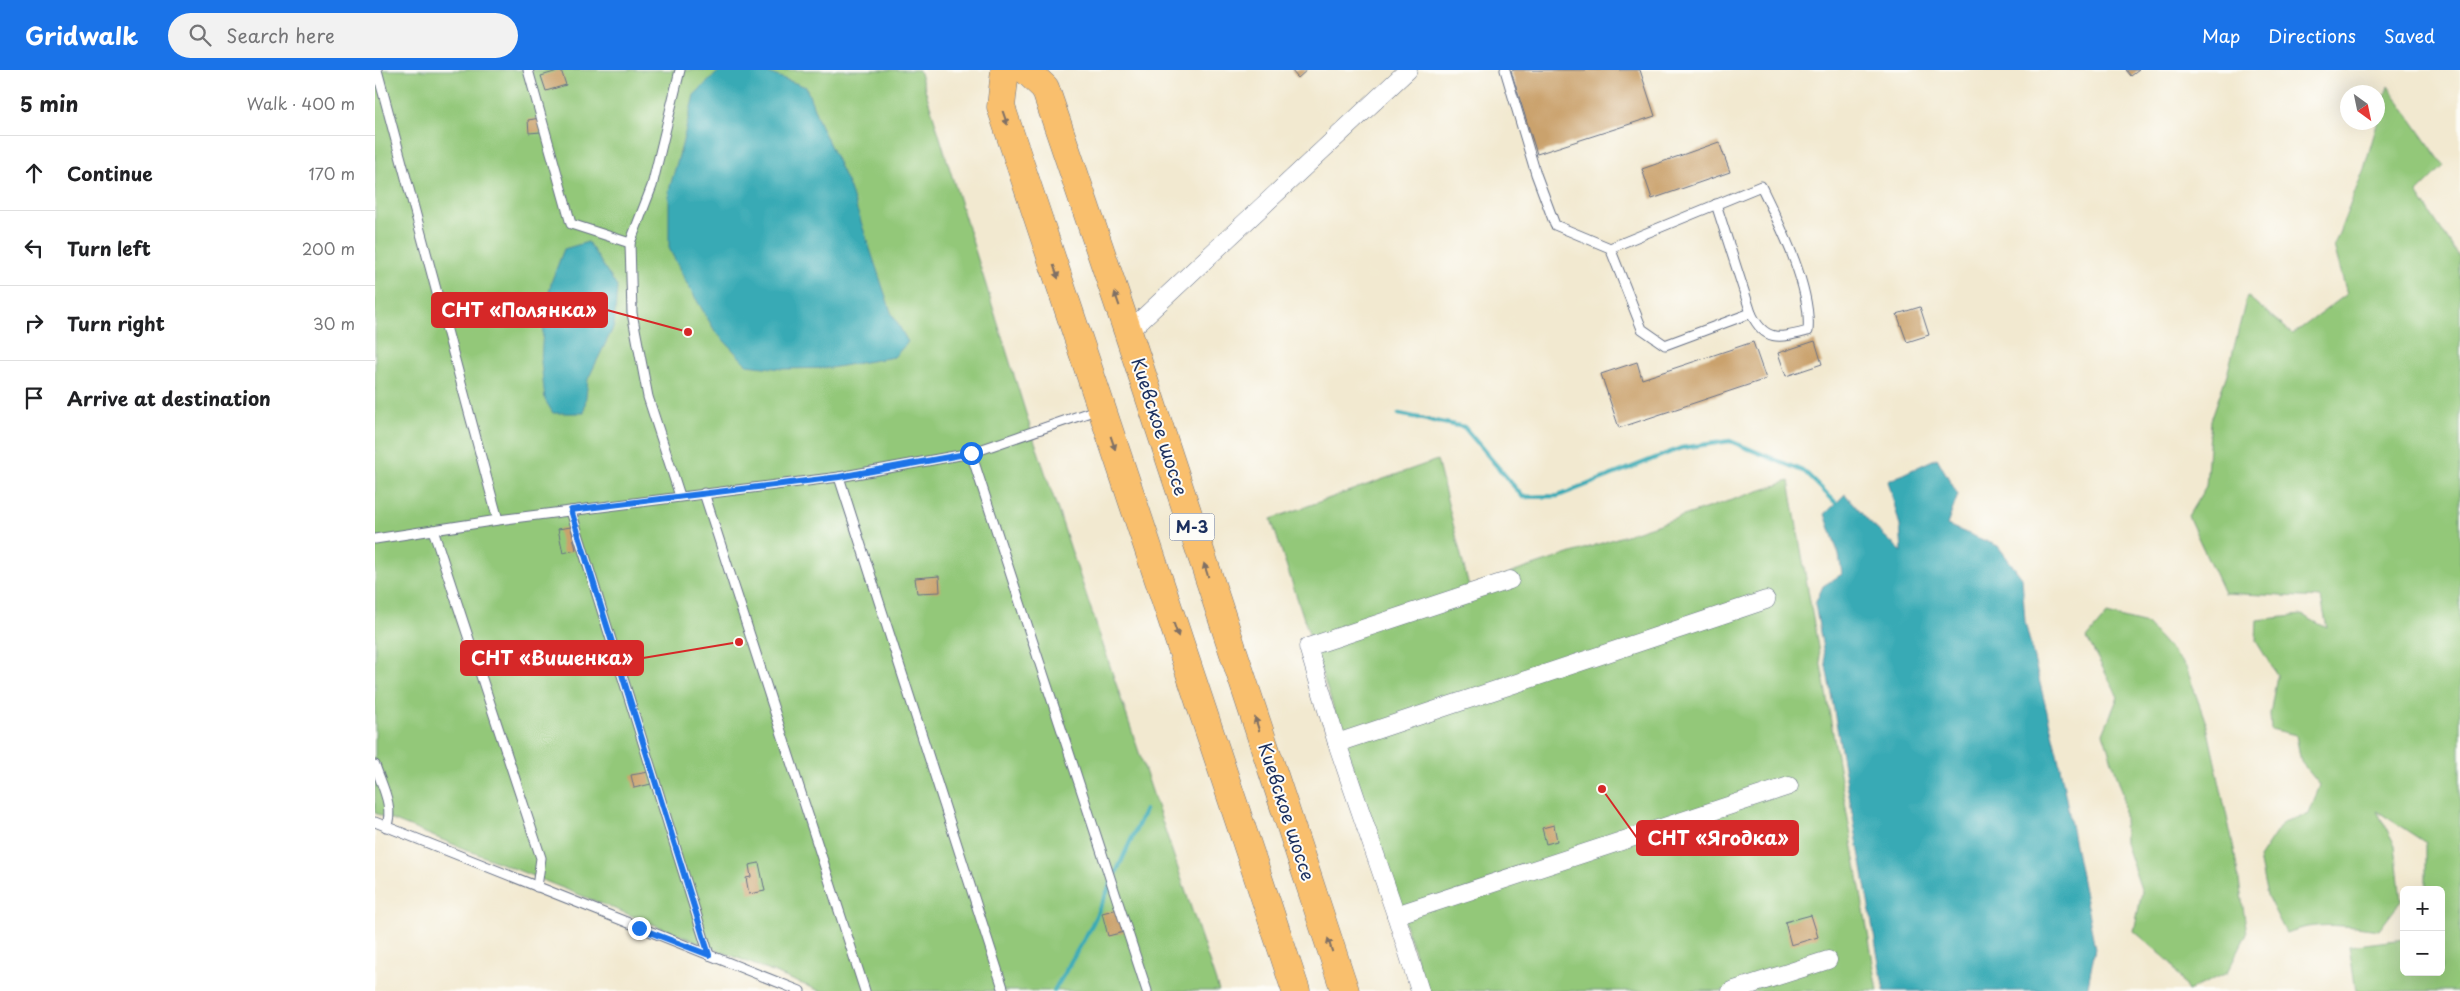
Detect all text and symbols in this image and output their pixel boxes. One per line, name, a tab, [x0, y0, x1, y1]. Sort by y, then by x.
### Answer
search box	[168, 13, 518, 58]
text: Gridwalk	[25, 17, 138, 53]
icon: search	[186, 21, 214, 49]
text: Search here	[226, 21, 335, 49]
text: Map	[2202, 22, 2240, 49]
text: Directions	[2268, 22, 2356, 49]
text: Saved	[2384, 22, 2435, 49]
north arrow	[2340, 85, 2385, 130]
text: 5 min	[20, 87, 78, 119]
text: Walk · 400 m	[247, 91, 355, 115]
one-way arrow	[1001, 111, 1009, 126]
icon: ahead	[20, 159, 48, 187]
text: Continue	[67, 159, 153, 187]
text: 170 m	[309, 161, 355, 185]
icon: left	[20, 234, 48, 262]
text: Turn left	[67, 234, 151, 262]
text: 200 m	[302, 236, 355, 260]
one-way arrow	[1052, 265, 1060, 280]
one-way arrow	[1113, 291, 1121, 306]
callout: СНТ «Полянка»	[432, 293, 607, 327]
text: СНТ «Полянка»	[441, 295, 597, 323]
icon: right	[20, 309, 48, 337]
text: Turn right	[67, 309, 165, 337]
text: 30 m	[313, 311, 355, 335]
street label: Киевское шоссе	[1125, 354, 1195, 499]
icon: arrive	[20, 384, 48, 412]
text: Arrive at destination	[67, 384, 271, 412]
one-way arrow	[1110, 435, 1117, 450]
route start	[960, 442, 983, 465]
road number: М-3	[1169, 514, 1215, 541]
one-way arrow	[1202, 562, 1209, 577]
one-way arrow	[1172, 623, 1180, 638]
callout: СНТ «Вишенка»	[461, 641, 643, 675]
text: СНТ «Вишенка»	[471, 643, 633, 671]
one-way arrow	[1252, 716, 1260, 731]
street label: Киевское шоссе	[1252, 739, 1322, 884]
callout: СНТ «Ягодка»	[1637, 821, 1798, 855]
text: СНТ «Ягодка»	[1647, 823, 1789, 851]
map controls	[2400, 886, 2445, 976]
button: +	[2400, 886, 2445, 931]
route end	[628, 917, 651, 940]
button: −	[2400, 931, 2445, 976]
one-way arrow	[1326, 937, 1333, 952]

